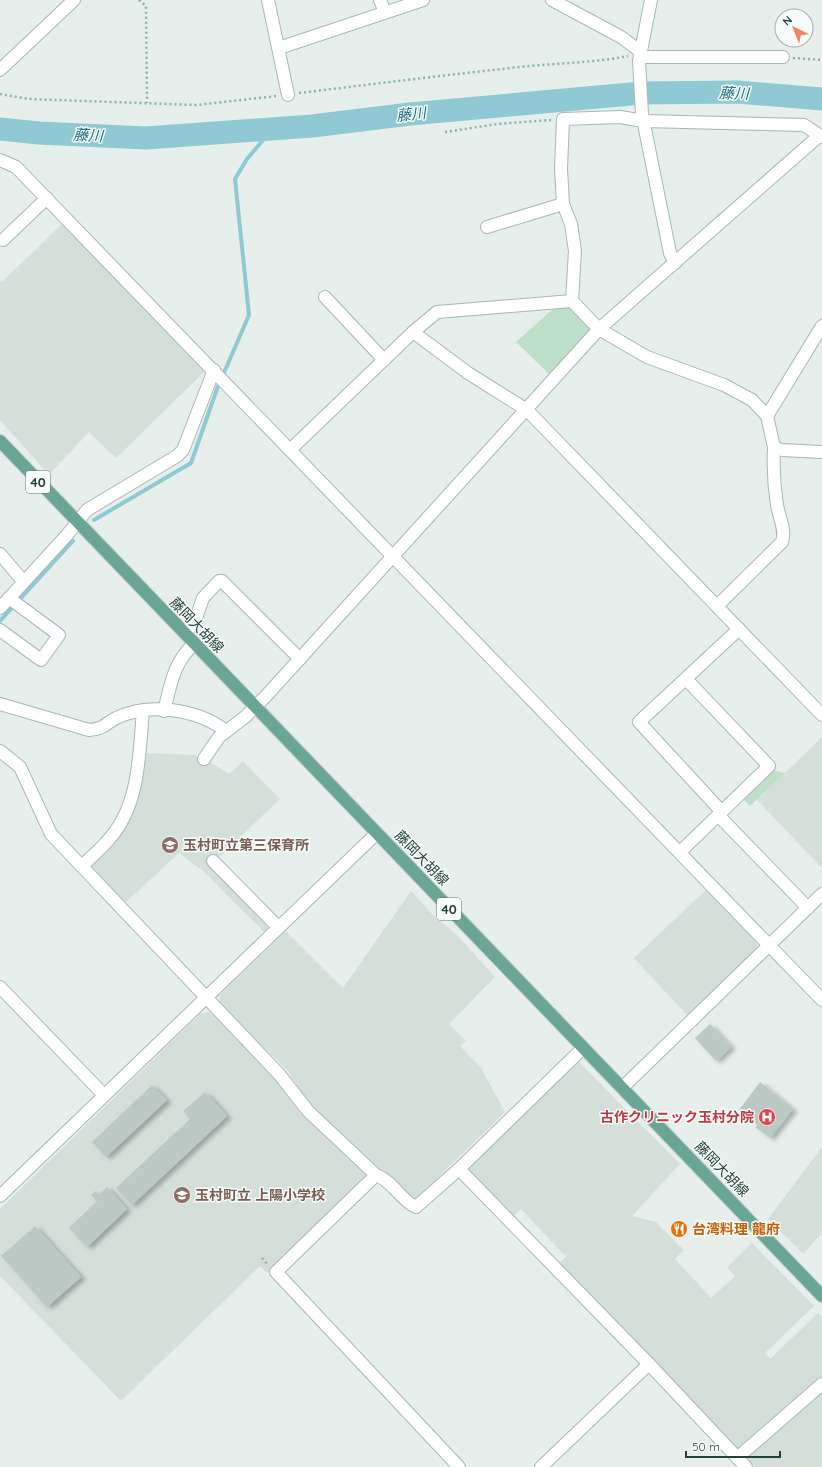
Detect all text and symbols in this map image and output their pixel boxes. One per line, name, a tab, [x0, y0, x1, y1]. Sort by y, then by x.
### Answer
north arrow	[774, 8, 814, 48]
text: N	[779, 13, 795, 29]
water label: 藤川	[719, 83, 751, 103]
water label: 藤川	[395, 103, 429, 125]
water label: 藤川	[73, 125, 105, 145]
road number: 40	[26, 471, 50, 493]
street label: 藤岡大胡線	[166, 594, 228, 656]
street label: 藤岡大胡線	[391, 827, 453, 889]
school or university icon: 玉村町立第三保育所	[160, 835, 180, 855]
place label: 玉村町立第三保育所	[183, 836, 309, 854]
road number: 40	[437, 898, 461, 920]
hospital icon: 古作クリニック玉村分院	[757, 1107, 777, 1127]
place label: 古作クリニック玉村分院	[600, 1108, 754, 1126]
street label: 藤岡大胡線	[691, 1138, 753, 1200]
school or university icon: 玉村町立 上陽小学校	[172, 1185, 192, 1205]
place label: 玉村町立 上陽小学校	[195, 1186, 325, 1204]
restaurant icon: 台湾料理 龍府	[669, 1219, 689, 1239]
place label: 台湾料理 龍府	[692, 1220, 780, 1238]
scale bar	[686, 1433, 780, 1459]
text: 50 m	[692, 1439, 720, 1454]

